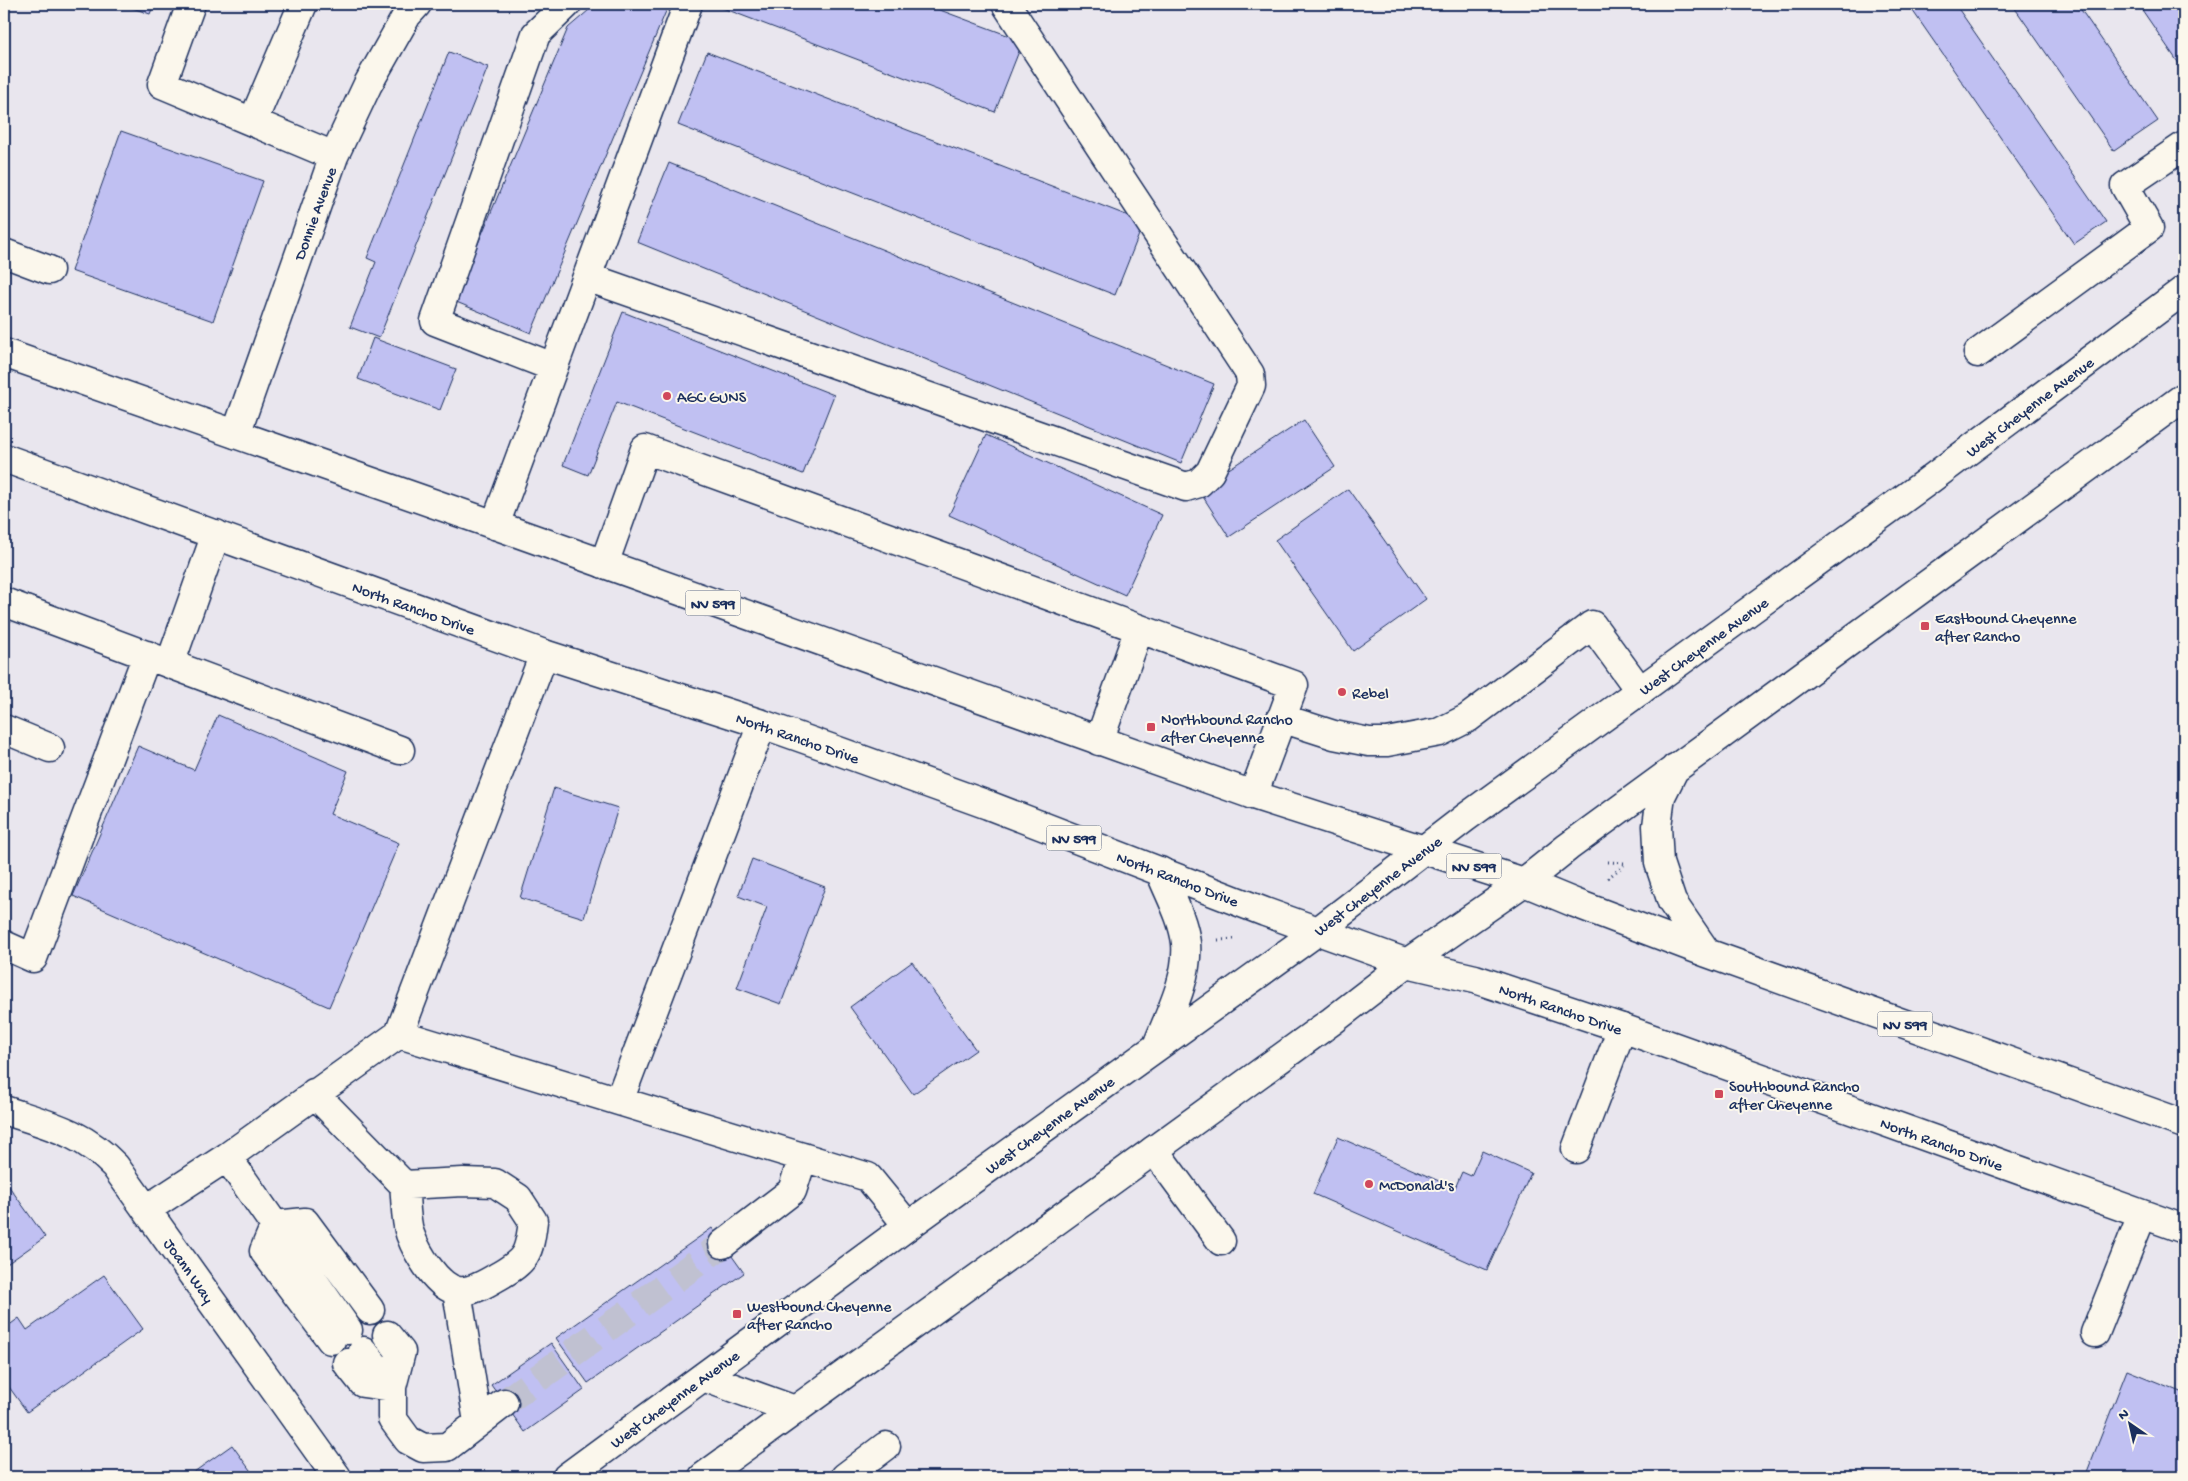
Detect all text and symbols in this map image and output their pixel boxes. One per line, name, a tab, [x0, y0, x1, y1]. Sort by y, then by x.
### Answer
street label: Donnie Avenue	[291, 164, 343, 264]
street label: West Cheyenne Avenue	[1963, 354, 2099, 463]
marker: AGC GUNS	[661, 390, 673, 402]
place label: AGC GUNS	[677, 390, 747, 409]
street label: North Rancho Drive	[349, 579, 477, 642]
road number: NV 599	[686, 590, 740, 616]
street label: West Cheyenne Avenue	[1637, 594, 1774, 701]
place label: Eastbound Cheyenne after Rancho	[1935, 611, 2077, 648]
marker: Eastbound Cheyenne after Rancho	[1919, 620, 1931, 632]
marker: Rebel	[1336, 686, 1348, 698]
place label: Rebel	[1352, 686, 1389, 705]
street label: North Rancho Drive	[733, 710, 862, 771]
place label: Northbound Rancho after Cheyenne	[1161, 712, 1293, 749]
marker: Northbound Rancho after Cheyenne	[1145, 721, 1157, 733]
road number: NV 599	[1046, 826, 1102, 850]
street label: West Cheyenne Avenue	[1311, 833, 1447, 942]
street label: North Rancho Drive	[1113, 849, 1241, 914]
road number: NV 599	[1446, 854, 1502, 878]
street label: North Rancho Drive	[1496, 981, 1625, 1042]
road number: NV 599	[1878, 1012, 1932, 1036]
street label: West Cheyenne Avenue	[983, 1073, 1120, 1180]
place label: Southbound Rancho after Cheyenne	[1729, 1079, 1860, 1116]
marker: Southbound Rancho after Cheyenne	[1713, 1088, 1725, 1100]
street label: North Rancho Drive	[1877, 1115, 2005, 1178]
marker: McDonald's	[1363, 1178, 1375, 1190]
place label: McDonald's	[1379, 1178, 1455, 1197]
street label: Joann Way	[158, 1236, 217, 1308]
place label: Westbound Cheyenne after Rancho	[747, 1299, 892, 1336]
marker: Westbound Cheyenne after Rancho	[731, 1308, 743, 1320]
street label: West Cheyenne Avenue	[608, 1347, 745, 1454]
north arrow	[2106, 1398, 2156, 1448]
text: N	[2116, 1406, 2133, 1425]

